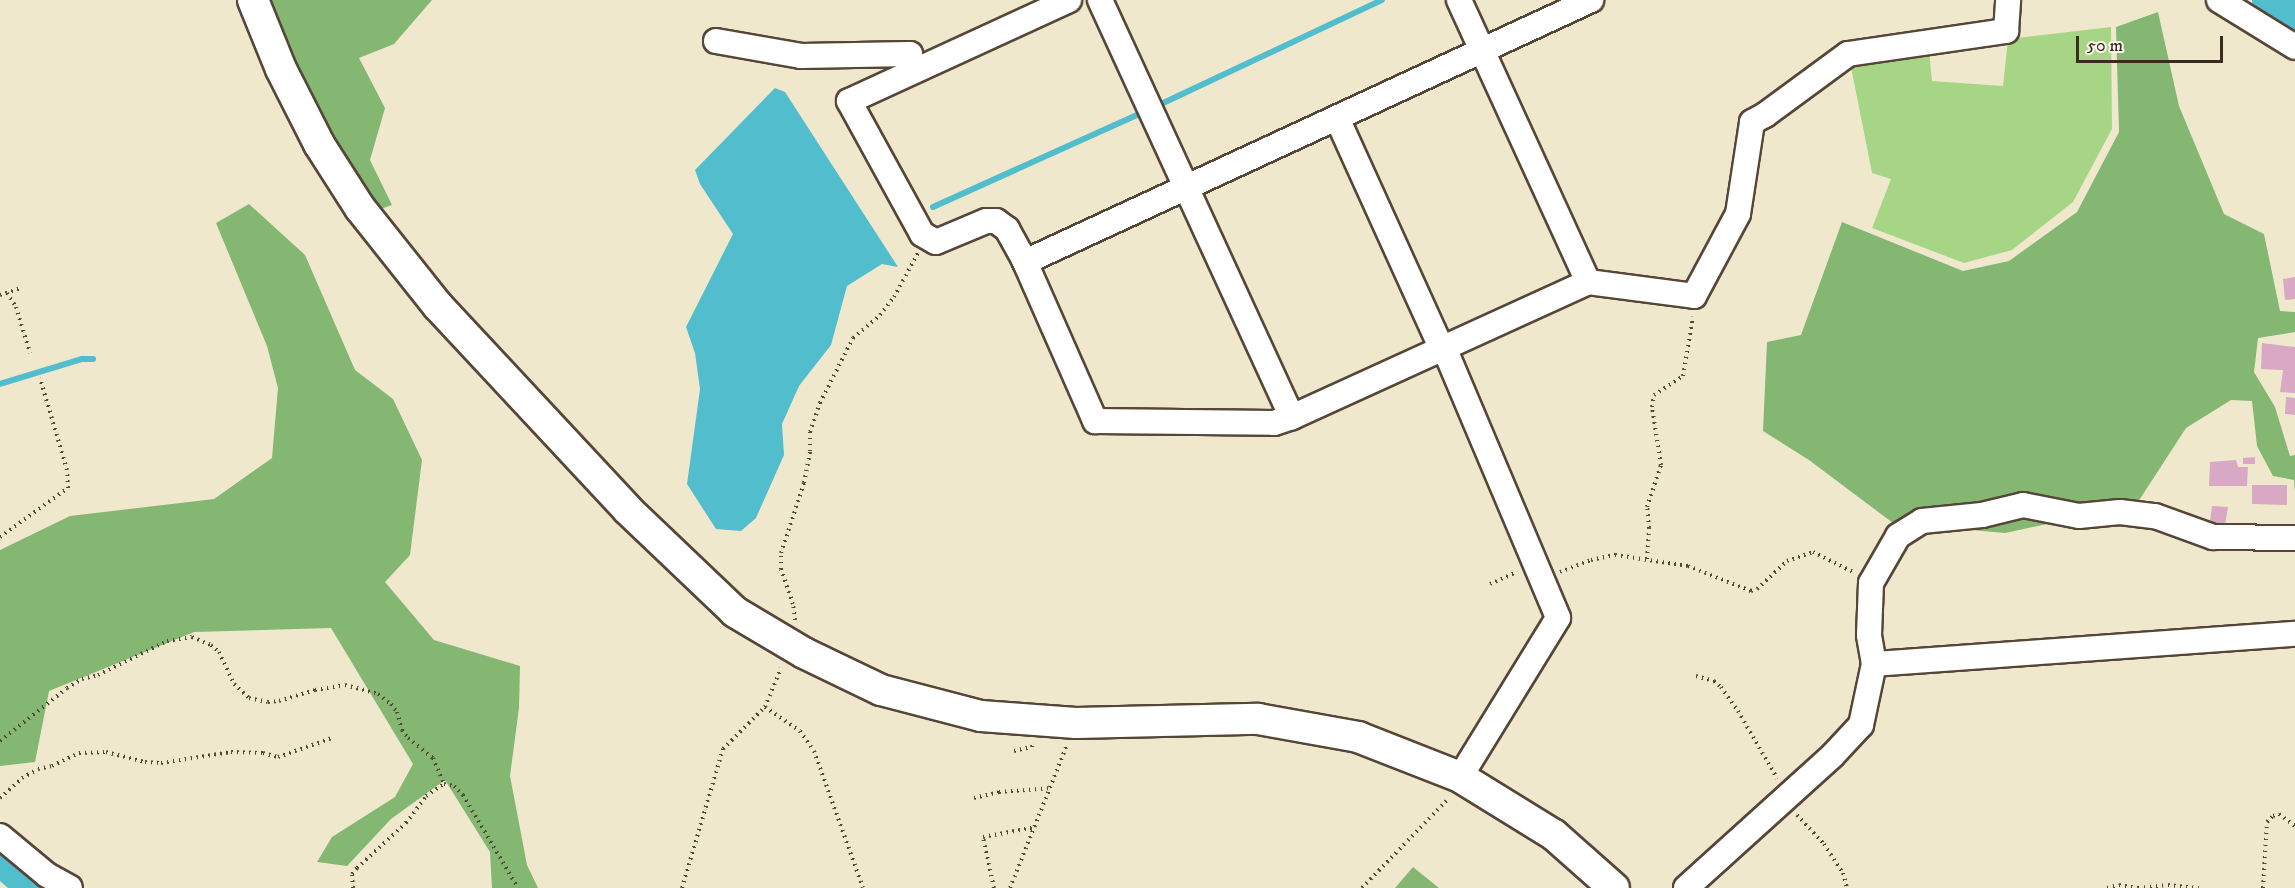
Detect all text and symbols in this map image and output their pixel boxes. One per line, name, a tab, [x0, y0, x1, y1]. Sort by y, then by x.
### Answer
scale bar	[2079, 24, 2226, 62]
text: 50 m	[2087, 35, 2123, 57]

